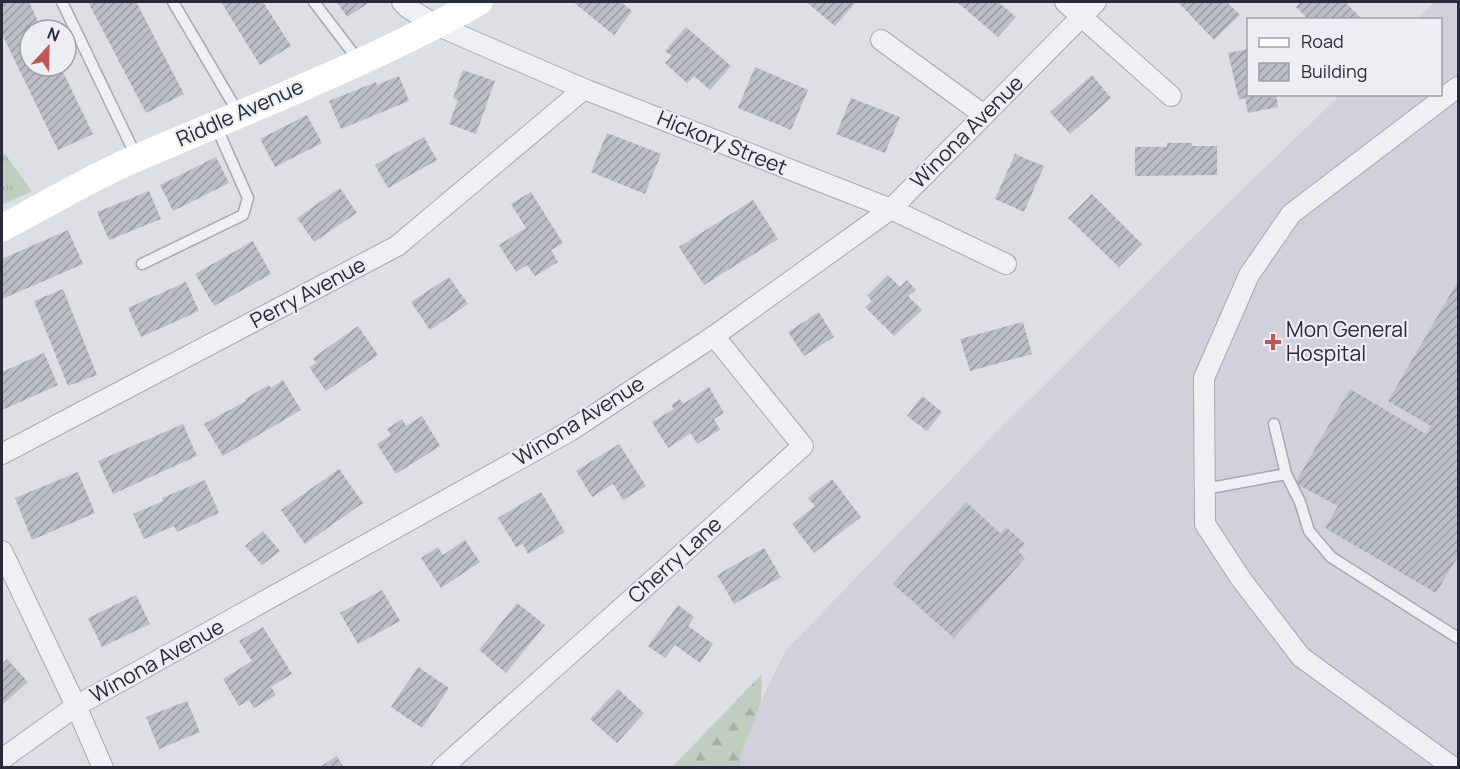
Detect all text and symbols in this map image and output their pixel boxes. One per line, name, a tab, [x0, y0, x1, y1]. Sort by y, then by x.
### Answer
north arrow	[18, 18, 78, 78]
legend	[1247, 18, 1442, 96]
text: N	[44, 22, 63, 46]
text: Road	[1301, 29, 1344, 53]
text: Building	[1301, 59, 1367, 83]
street label: Winona Avenue	[904, 69, 1029, 194]
street label: Riddle Avenue	[172, 72, 308, 153]
street label: Hickory Street	[653, 103, 792, 181]
street label: Perry Avenue	[245, 250, 370, 334]
place label: Mon General Hospital	[1286, 315, 1408, 367]
marker: Mon General Hospital	[1264, 333, 1282, 351]
street label: Winona Avenue	[508, 369, 649, 472]
street label: Cherry Lane	[621, 510, 727, 609]
street label: Winona Avenue	[84, 612, 229, 709]

